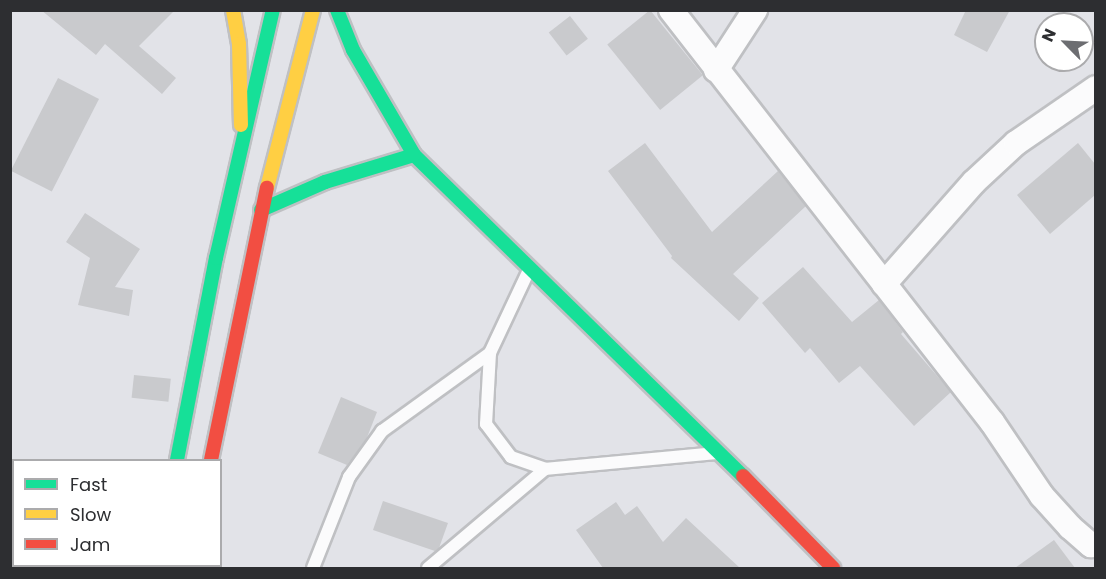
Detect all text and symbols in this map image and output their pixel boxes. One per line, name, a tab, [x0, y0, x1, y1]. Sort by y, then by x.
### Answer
north arrow	[1034, 12, 1094, 72]
text: N	[1036, 25, 1062, 45]
legend	[12, 459, 222, 567]
text: Fast	[70, 472, 107, 497]
text: Slow	[70, 502, 111, 527]
text: Jam	[70, 532, 110, 557]

